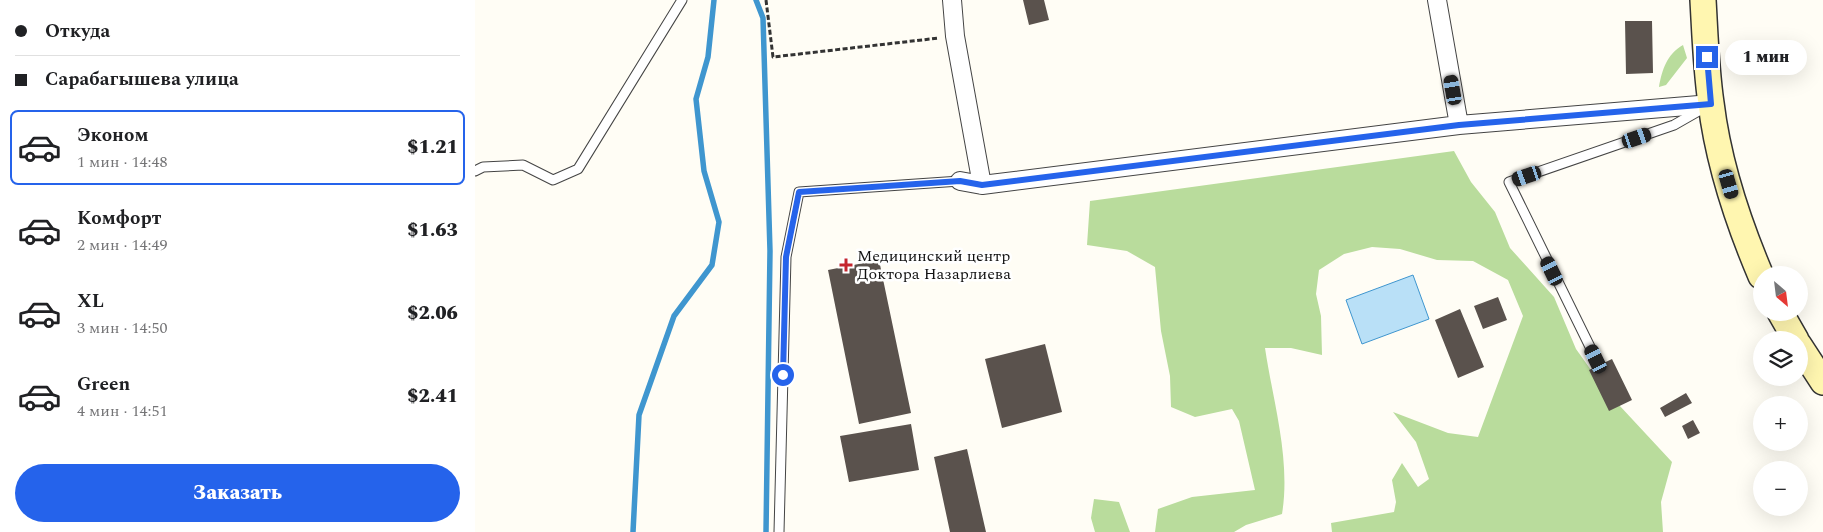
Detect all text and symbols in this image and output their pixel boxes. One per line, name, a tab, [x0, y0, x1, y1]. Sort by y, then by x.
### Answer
text: Откуда	[45, 17, 110, 46]
callout: 1 мин	[1725, 40, 1807, 74]
text: 1 мин	[1743, 45, 1789, 69]
route end	[1696, 46, 1718, 68]
text: Сарабагышева улица	[45, 65, 239, 94]
car	[1443, 74, 1462, 106]
text: Эконом	[77, 121, 148, 150]
icon: car	[17, 125, 62, 170]
car	[1620, 126, 1653, 150]
text: $1.21	[407, 133, 458, 162]
text: 1 мин · 14:48	[77, 150, 167, 174]
car	[1510, 164, 1543, 188]
car	[1717, 168, 1740, 200]
text: Комфорт	[77, 204, 161, 233]
icon: car	[17, 208, 62, 253]
text: $1.63	[407, 216, 458, 245]
text: 2 мин · 14:49	[77, 233, 167, 257]
place label: Медицинский центр Доктора Назарлиева	[857, 244, 1011, 286]
car	[1538, 254, 1565, 288]
marker: Медицинский центр Доктора Назарлиева	[839, 258, 853, 272]
north arrow	[1753, 266, 1807, 321]
map controls	[1753, 266, 1808, 516]
text: XL	[77, 287, 104, 316]
icon: car	[17, 291, 62, 336]
text: $2.06	[407, 299, 458, 328]
text: 3 мин · 14:50	[77, 316, 167, 340]
button: layers	[1753, 331, 1808, 386]
car	[1582, 342, 1609, 376]
route start	[772, 364, 794, 386]
text: Green	[77, 370, 130, 399]
icon: car	[17, 374, 62, 419]
text: $2.41	[407, 382, 458, 411]
button: +	[1753, 396, 1808, 451]
text: 4 мин · 14:51	[77, 399, 167, 423]
button: −	[1753, 461, 1808, 516]
button: Заказать	[15, 464, 460, 522]

